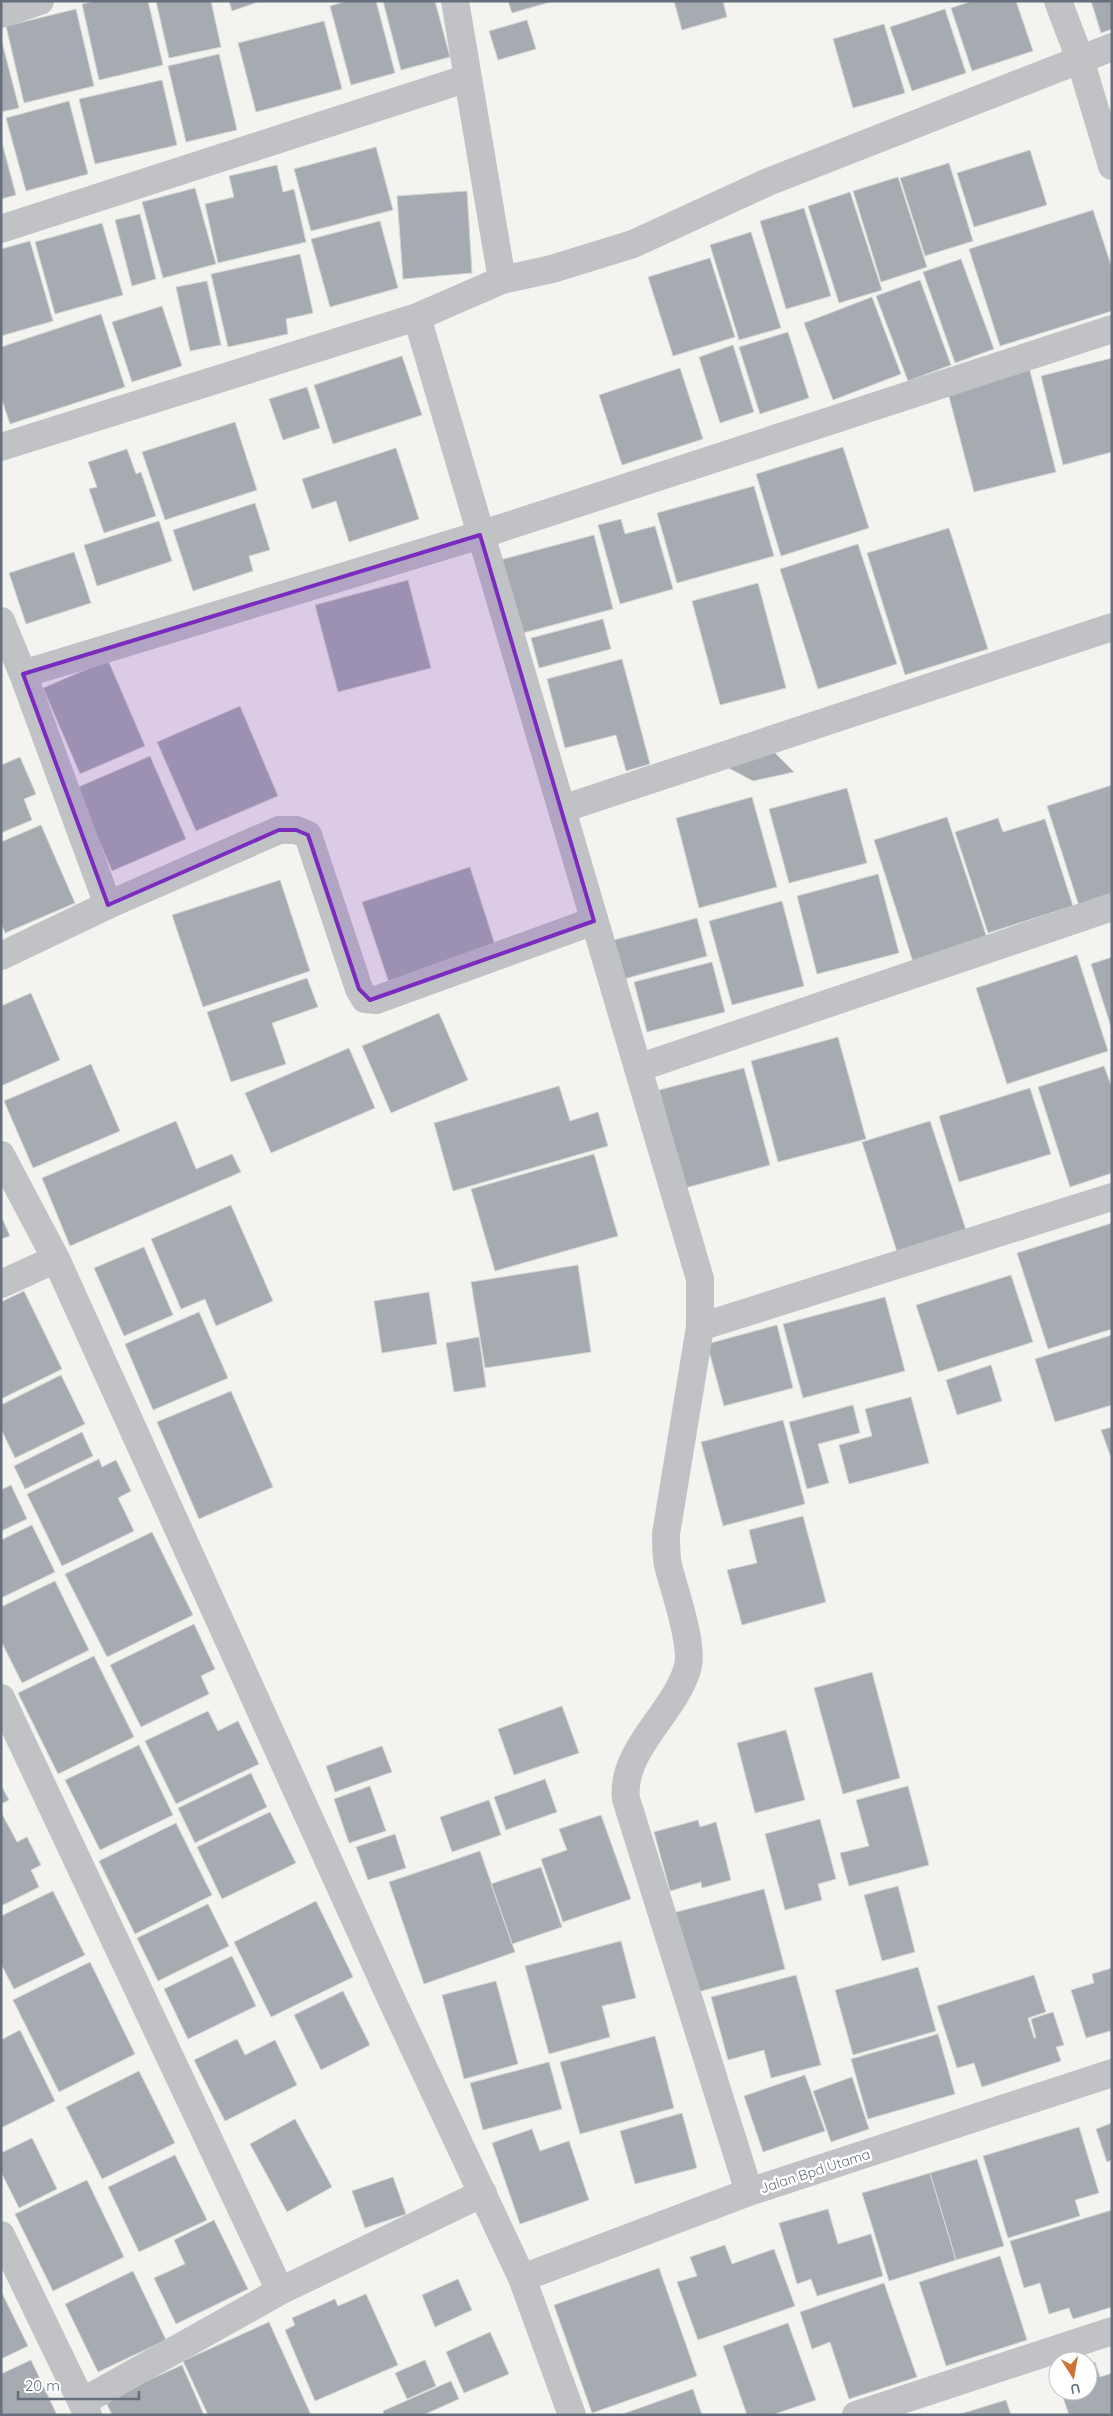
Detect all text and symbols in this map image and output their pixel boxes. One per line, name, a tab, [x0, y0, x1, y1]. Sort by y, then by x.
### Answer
street label: Jalan Bpd Utama	[758, 2145, 872, 2197]
north arrow	[1048, 2351, 1098, 2401]
scale bar	[18, 2368, 139, 2400]
text: 20 m	[25, 2376, 60, 2395]
text: U	[1069, 2379, 1082, 2399]

